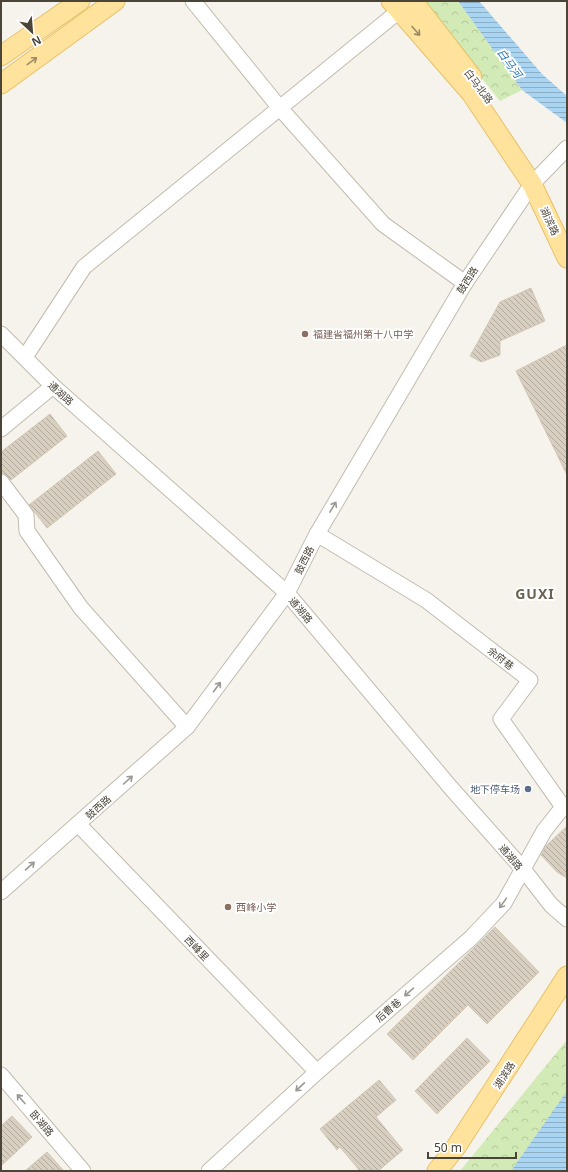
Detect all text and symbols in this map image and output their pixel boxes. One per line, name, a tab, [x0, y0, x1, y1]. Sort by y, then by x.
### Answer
north arrow	[12, 12, 52, 52]
one-way arrow	[411, 25, 420, 35]
text: N	[29, 33, 44, 50]
water label: 白马河	[494, 45, 527, 82]
one-way arrow	[27, 57, 38, 65]
street label: 白马北路	[461, 66, 497, 106]
street label: 湖滨路	[537, 204, 563, 238]
street label: 鼓西路	[453, 264, 481, 296]
place label: 福建省福州第十八中学	[313, 327, 413, 341]
marker: 福建省福州第十八中学	[300, 329, 310, 339]
street label: 通湖路	[45, 378, 77, 408]
one-way arrow	[329, 501, 337, 513]
street label: 鼓西路	[291, 543, 317, 577]
district label: GUXI	[515, 584, 555, 603]
street label: 通湖路	[286, 594, 316, 626]
street label: 余府巷	[485, 643, 517, 673]
one-way arrow	[213, 681, 221, 692]
one-way arrow	[122, 776, 132, 785]
place label: 地下停车场	[470, 782, 520, 796]
marker: 地下停车场	[523, 784, 533, 794]
street label: 鼓西路	[82, 792, 114, 822]
street label: 通湖路	[496, 841, 526, 873]
one-way arrow	[25, 862, 35, 871]
one-way arrow	[499, 897, 507, 908]
place label: 西峰小学	[236, 900, 276, 914]
marker: 西峰小学	[223, 902, 233, 912]
street label: 西峰里	[182, 932, 212, 964]
one-way arrow	[404, 987, 414, 996]
street label: 后曹巷	[372, 995, 404, 1025]
street label: 湖滨路	[490, 1059, 518, 1091]
one-way arrow	[295, 1082, 306, 1091]
one-way arrow	[17, 1094, 26, 1104]
street label: 卧湖路	[27, 1107, 57, 1139]
scale bar	[428, 1134, 516, 1160]
text: 50 m	[434, 1139, 462, 1156]

